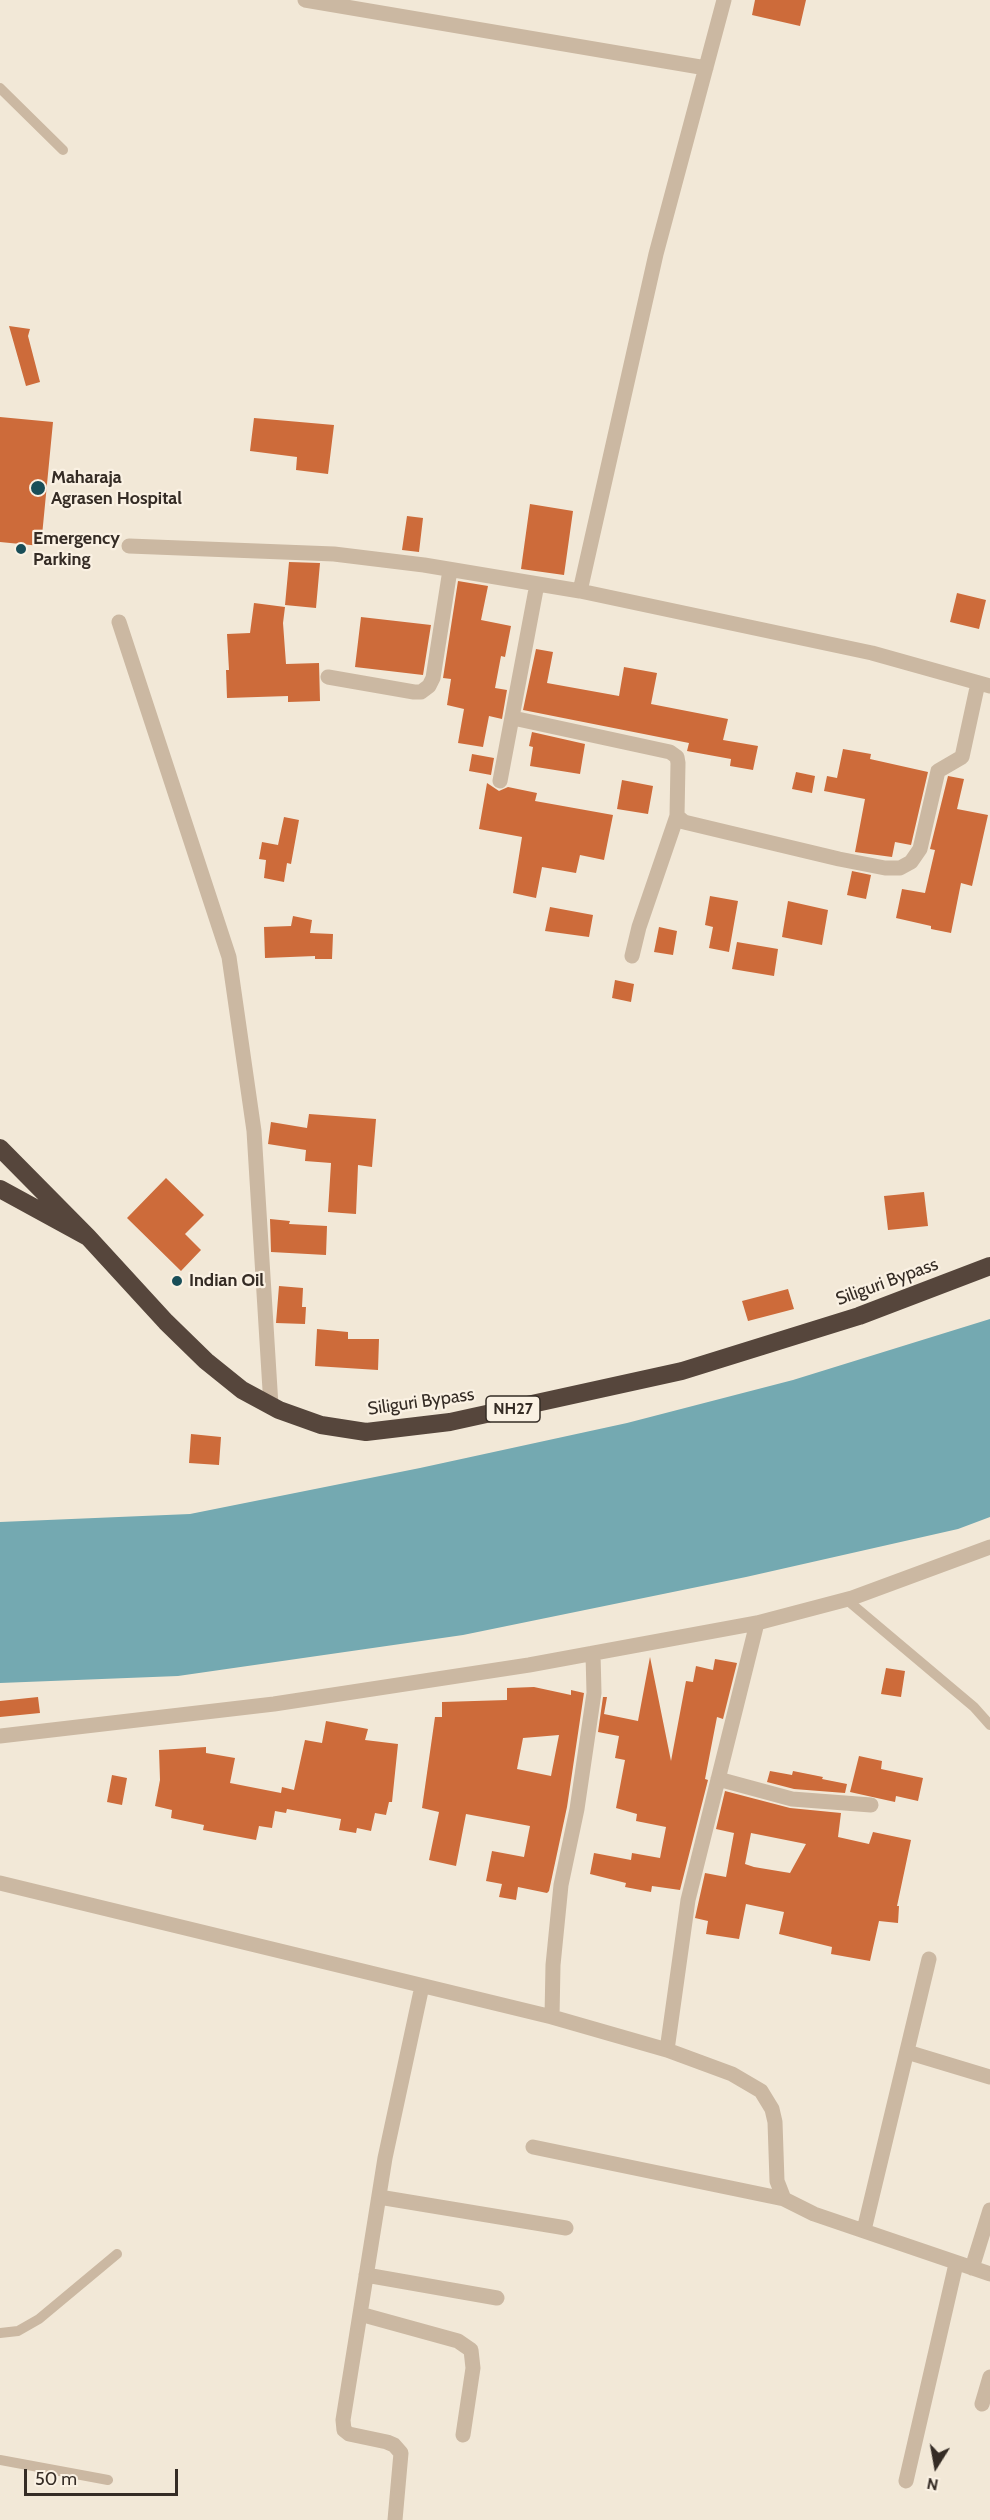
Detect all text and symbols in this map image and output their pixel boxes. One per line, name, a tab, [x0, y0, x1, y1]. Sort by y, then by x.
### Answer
place label: Maharaja Agrasen Hospital	[51, 467, 182, 510]
marker: Maharaja Agrasen Hospital	[29, 479, 47, 497]
place label: Emergency Parking	[33, 528, 120, 570]
marker: Emergency Parking	[14, 542, 28, 556]
street label: Siliguri Bypass	[833, 1254, 941, 1310]
place label: Indian Oil	[189, 1270, 264, 1292]
marker: Indian Oil	[170, 1274, 184, 1288]
street label: Siliguri Bypass	[366, 1384, 476, 1420]
road number: NH27	[486, 1396, 540, 1422]
north arrow	[906, 2436, 966, 2496]
scale bar	[27, 2457, 182, 2495]
text: 50 m	[35, 2468, 77, 2490]
text: N	[925, 2474, 940, 2495]

